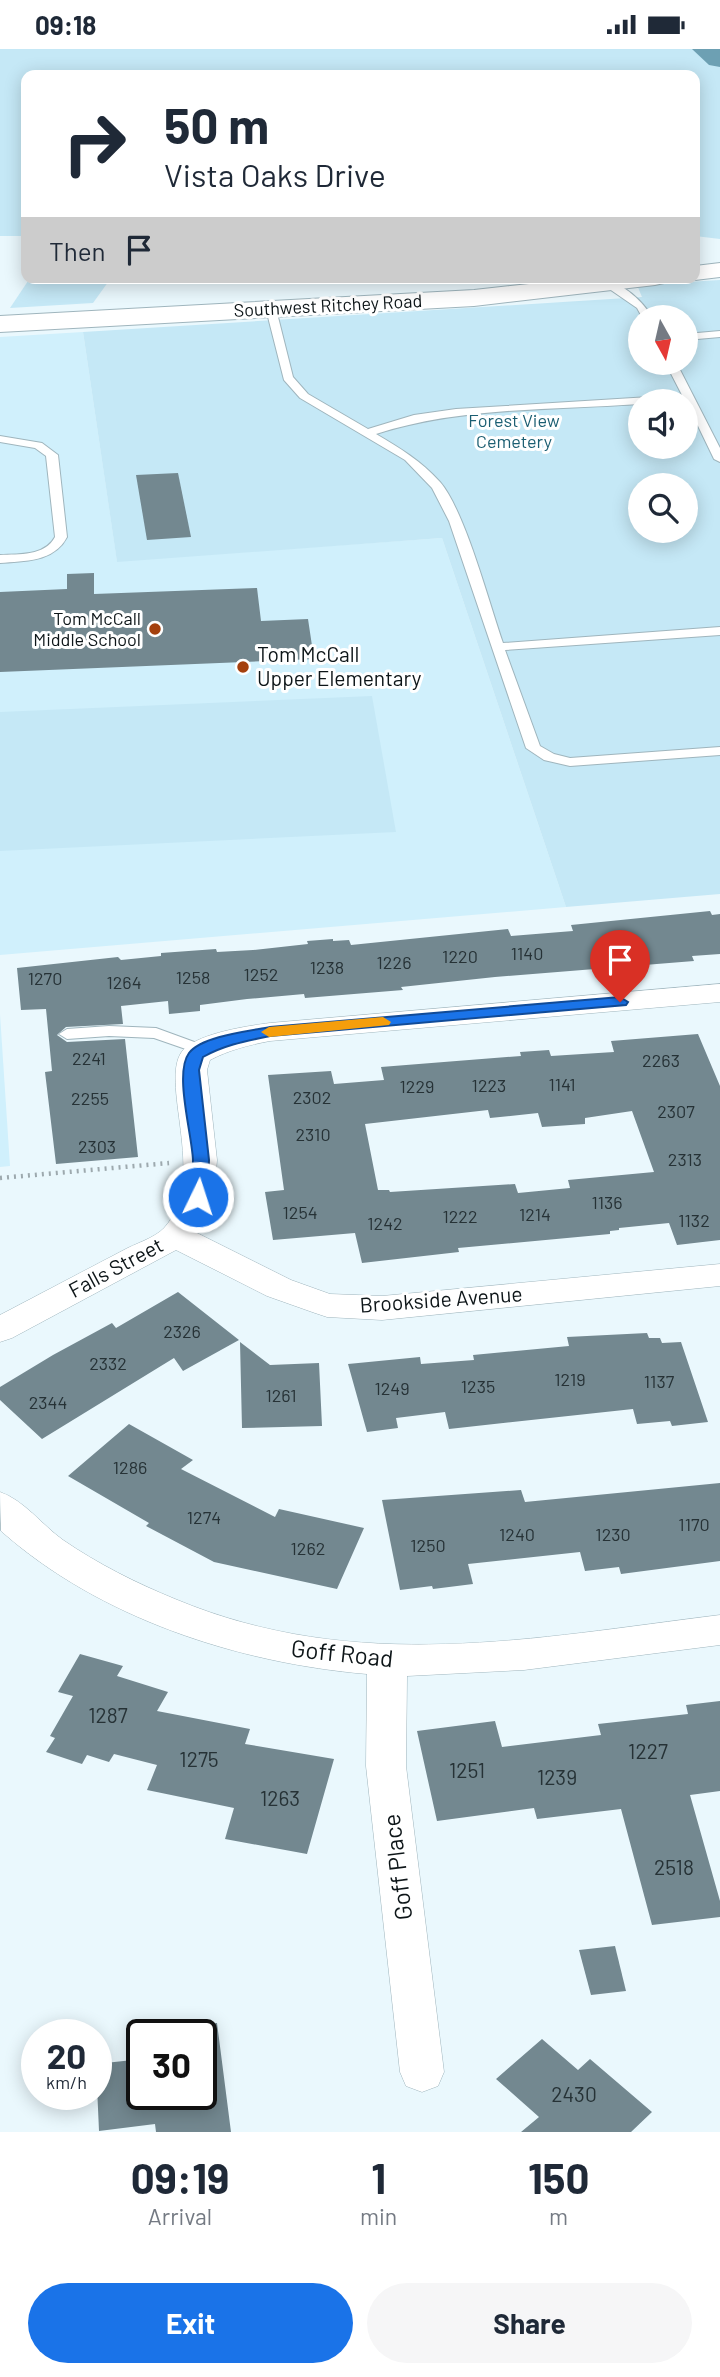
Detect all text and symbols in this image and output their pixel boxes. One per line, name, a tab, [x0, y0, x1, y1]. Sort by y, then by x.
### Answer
text: 09:18	[35, 9, 96, 40]
text: 50 m	[164, 95, 269, 154]
icon: right	[49, 98, 140, 189]
text: Vista Oaks Drive	[164, 155, 386, 193]
icon: arrive	[120, 231, 158, 269]
text: Then	[49, 235, 106, 266]
street label: Southwest Ritchey Road	[233, 289, 423, 321]
north arrow	[628, 305, 698, 375]
map controls	[628, 305, 698, 543]
button: sound	[628, 389, 698, 459]
park label: Forest View Cemetery	[468, 409, 560, 452]
button: search	[628, 473, 698, 543]
place label: Tom McCall Middle School	[33, 607, 141, 650]
marker: Tom McCall Middle School	[147, 621, 163, 637]
place label: Tom McCall Upper Elementary	[257, 641, 422, 690]
marker: Tom McCall Upper Elementary	[235, 659, 251, 675]
pin	[590, 930, 650, 1002]
icon: arrive	[601, 941, 639, 979]
house number: 1140	[511, 942, 543, 964]
house number: 1220	[442, 945, 478, 967]
house number: 1226	[377, 951, 411, 973]
house number: 1238	[310, 956, 344, 978]
house number: 1252	[244, 963, 278, 985]
house number: 1258	[176, 966, 210, 988]
house number: 1270	[28, 967, 62, 989]
house number: 1264	[106, 971, 142, 993]
house number: 2241	[72, 1047, 106, 1069]
house number: 2263	[642, 1049, 680, 1071]
house number: 1141	[548, 1073, 576, 1095]
house number: 1223	[472, 1074, 506, 1096]
house number: 1229	[400, 1075, 434, 1097]
house number: 2302	[293, 1086, 331, 1108]
house number: 2255	[71, 1087, 109, 1109]
house number: 2307	[657, 1100, 695, 1122]
house number: 2310	[295, 1123, 331, 1145]
house number: 2303	[78, 1135, 116, 1157]
house number: 2313	[668, 1148, 702, 1170]
position arrow	[161, 1160, 235, 1234]
house number: 1136	[591, 1191, 623, 1213]
house number: 1254	[282, 1201, 318, 1223]
house number: 1214	[519, 1203, 551, 1225]
house number: 1222	[442, 1205, 478, 1227]
house number: 1132	[678, 1209, 710, 1231]
house number: 1242	[367, 1212, 403, 1234]
street label: Falls Street	[64, 1231, 167, 1302]
street label: Brookside Avenue	[359, 1280, 523, 1317]
house number: 2326	[163, 1320, 201, 1342]
house number: 2332	[89, 1352, 127, 1374]
house number: 1219	[554, 1368, 586, 1390]
house number: 1137	[644, 1370, 675, 1392]
house number: 1235	[461, 1375, 495, 1397]
house number: 1249	[374, 1377, 410, 1399]
house number: 1261	[265, 1384, 297, 1406]
house number: 2344	[29, 1391, 67, 1413]
house number: 1286	[113, 1456, 147, 1478]
house number: 1274	[187, 1506, 221, 1528]
house number: 1170	[678, 1513, 710, 1535]
house number: 1240	[499, 1523, 535, 1545]
house number: 1230	[595, 1523, 631, 1545]
house number: 1250	[410, 1534, 446, 1556]
house number: 1262	[291, 1537, 325, 1559]
street label: Goff Road	[290, 1633, 395, 1672]
house number: 1287	[88, 1702, 128, 1727]
house number: 1227	[628, 1738, 668, 1763]
house number: 1275	[179, 1746, 219, 1771]
house number: 1251	[449, 1757, 485, 1782]
house number: 1239	[537, 1764, 577, 1789]
house number: 1263	[260, 1785, 300, 1810]
street label: Goff Place	[376, 1812, 417, 1922]
house number: 2518	[654, 1854, 694, 1879]
speed limit sign: 30	[126, 2019, 217, 2110]
text: 20	[47, 2034, 86, 2076]
text: km/h	[46, 2071, 87, 2093]
house number: 2430	[551, 2081, 597, 2106]
text: 09:19	[131, 2152, 229, 2202]
text: 1	[371, 2152, 386, 2202]
text: 150	[528, 2152, 589, 2202]
text: Arrival	[148, 2202, 212, 2230]
text: min	[360, 2202, 397, 2230]
text: m	[549, 2202, 568, 2230]
button: Exit	[28, 2283, 353, 2363]
button: Share	[367, 2283, 692, 2363]

